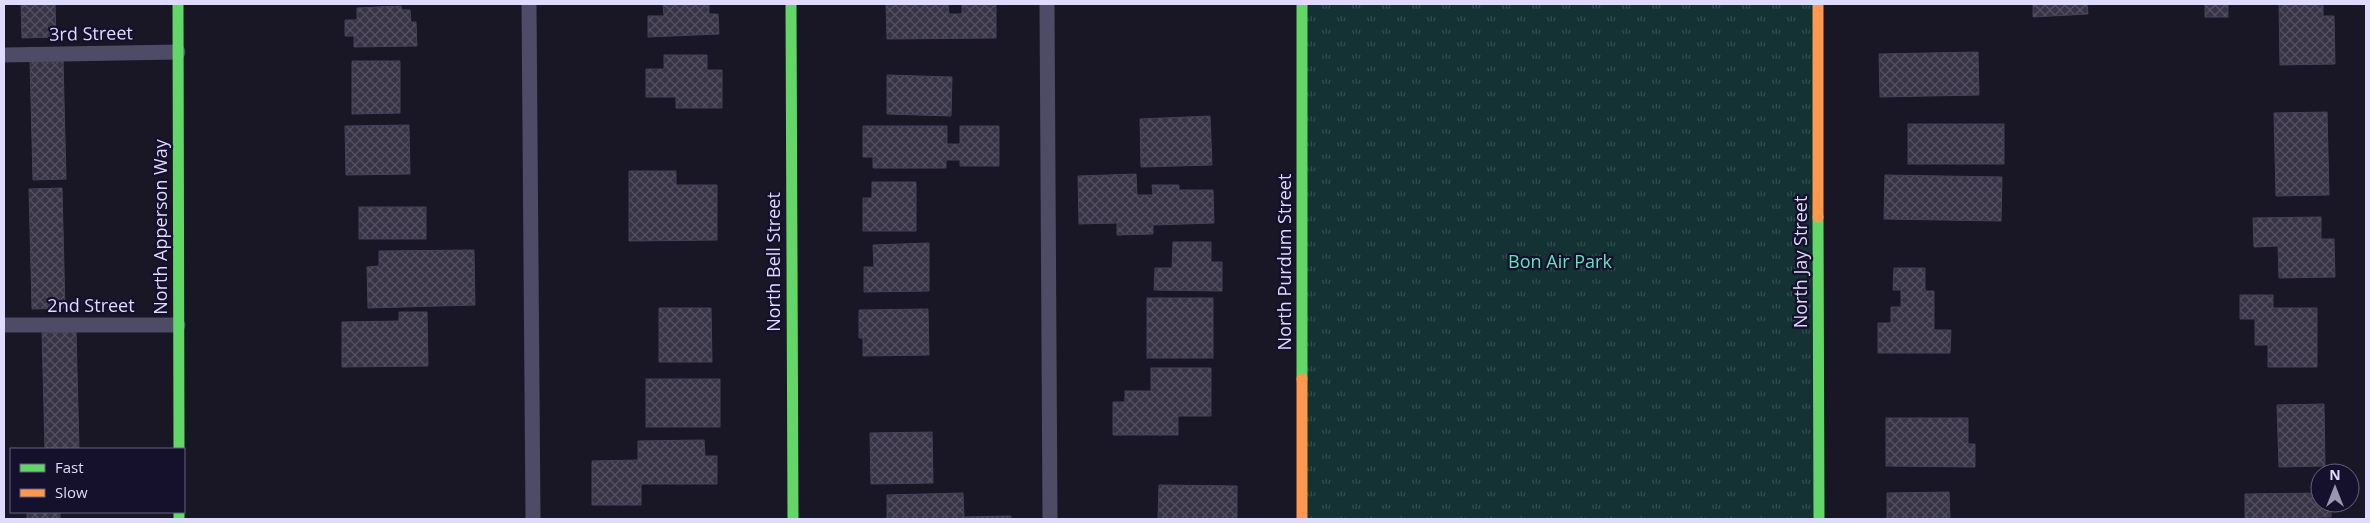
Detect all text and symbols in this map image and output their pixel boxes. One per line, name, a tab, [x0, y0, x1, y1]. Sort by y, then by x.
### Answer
street label: 3rd Street	[49, 20, 133, 46]
street label: North Apperson Way	[148, 138, 172, 315]
street label: North Purdum Street	[1272, 174, 1296, 350]
street label: North Bell Street	[761, 192, 785, 332]
street label: North Jay Street	[1788, 196, 1812, 328]
park label: Bon Air Park	[1508, 249, 1612, 273]
street label: 2nd Street	[47, 293, 135, 317]
legend	[10, 448, 185, 513]
text: Fast	[55, 457, 84, 477]
north arrow	[2310, 463, 2360, 513]
text: N	[2329, 465, 2341, 484]
text: Slow	[55, 482, 88, 502]

